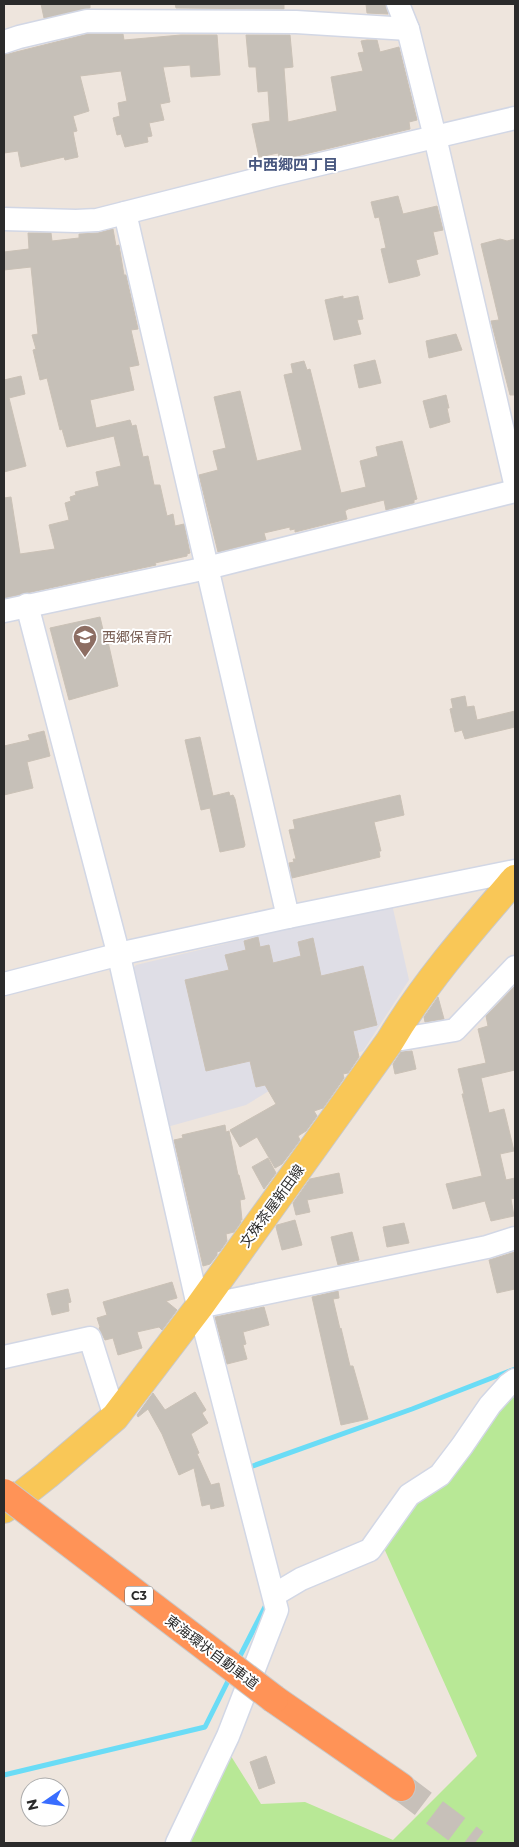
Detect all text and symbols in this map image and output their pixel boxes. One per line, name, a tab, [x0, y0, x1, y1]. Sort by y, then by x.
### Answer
district label: 中西郷四丁目	[248, 155, 338, 174]
school or university icon: 西郷保育所	[72, 624, 98, 658]
place label: 西郷保育所	[102, 628, 172, 646]
street label: 文殊茶屋新田線	[236, 1161, 308, 1251]
road number: C3	[125, 1586, 153, 1605]
street label: 東海環状自動車道	[162, 1611, 262, 1693]
north arrow	[20, 1777, 70, 1827]
text: N	[22, 1797, 42, 1812]

